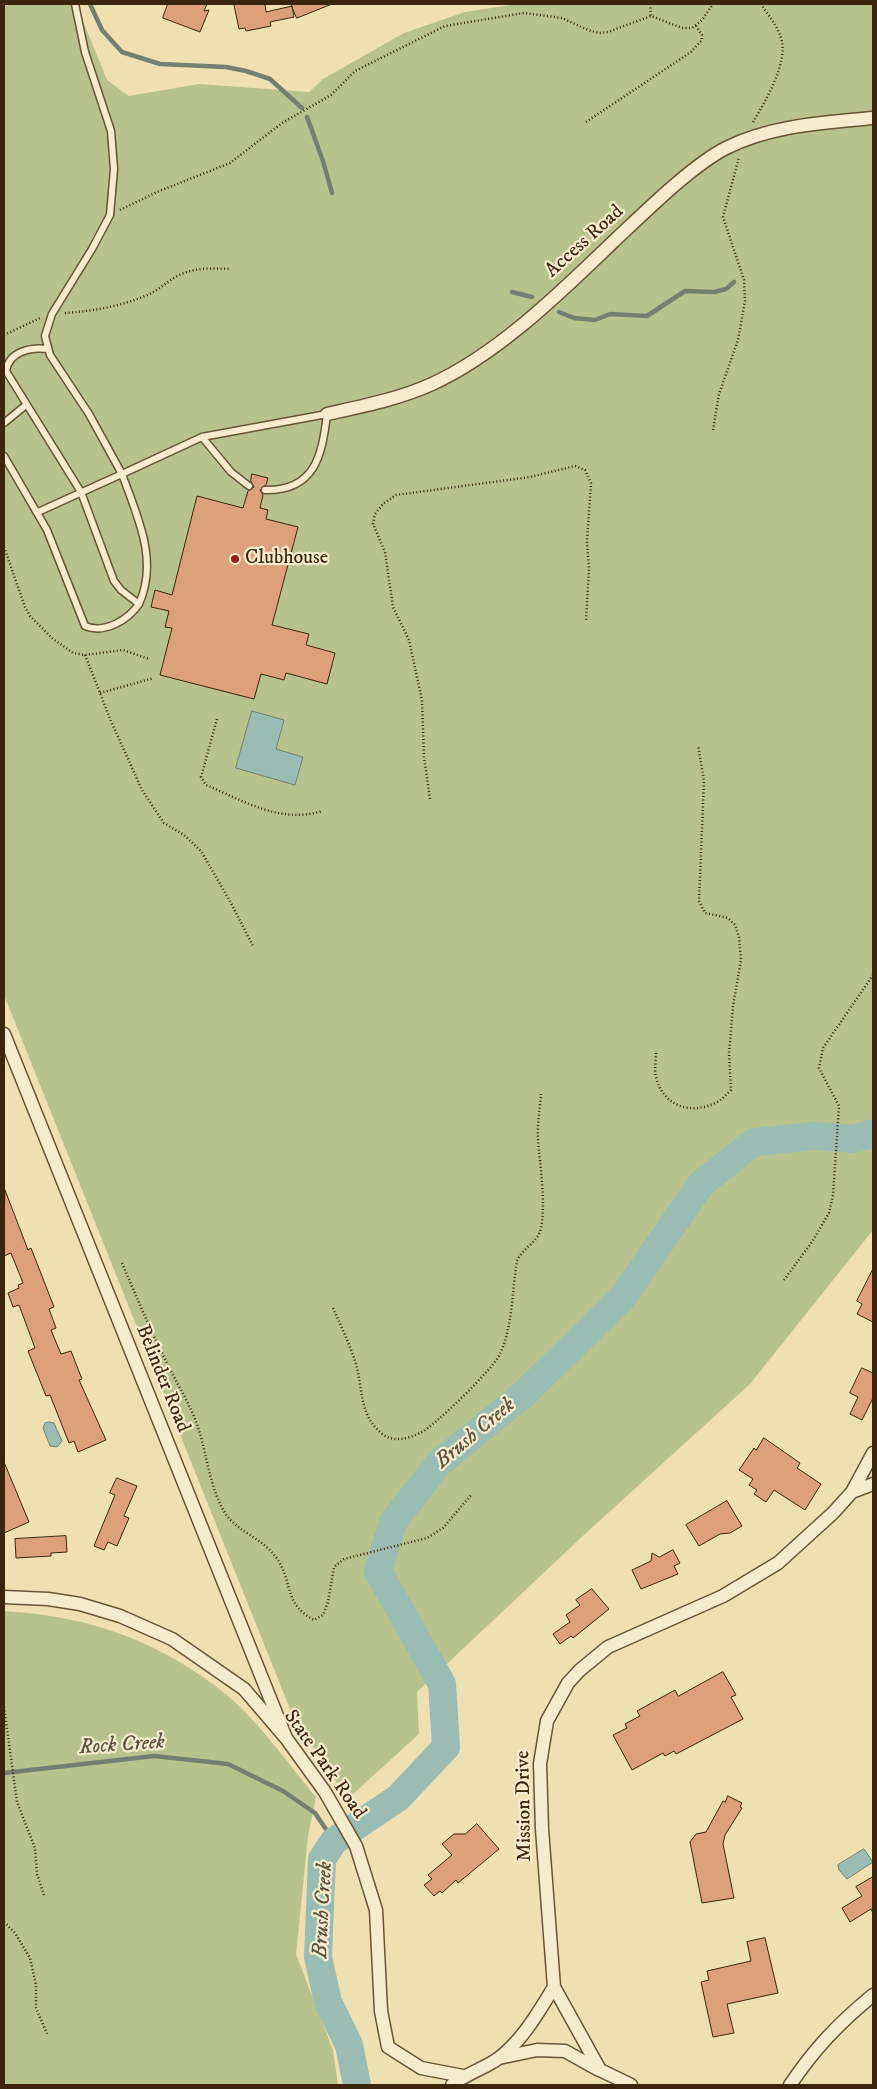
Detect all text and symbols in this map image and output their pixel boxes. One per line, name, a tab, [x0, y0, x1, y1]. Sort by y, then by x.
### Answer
street label: Access Road	[541, 201, 629, 283]
place label: Clubhouse	[245, 547, 328, 571]
marker: Clubhouse	[229, 553, 241, 565]
street label: Belinder Road	[130, 1322, 194, 1436]
water label: Brush Creek	[431, 1393, 521, 1475]
street label: State Park Road	[278, 1706, 370, 1824]
water label: Rock Creek	[78, 1730, 166, 1762]
street label: Mission Drive	[512, 1750, 538, 1862]
water label: Brush Creek	[309, 1861, 339, 1959]

